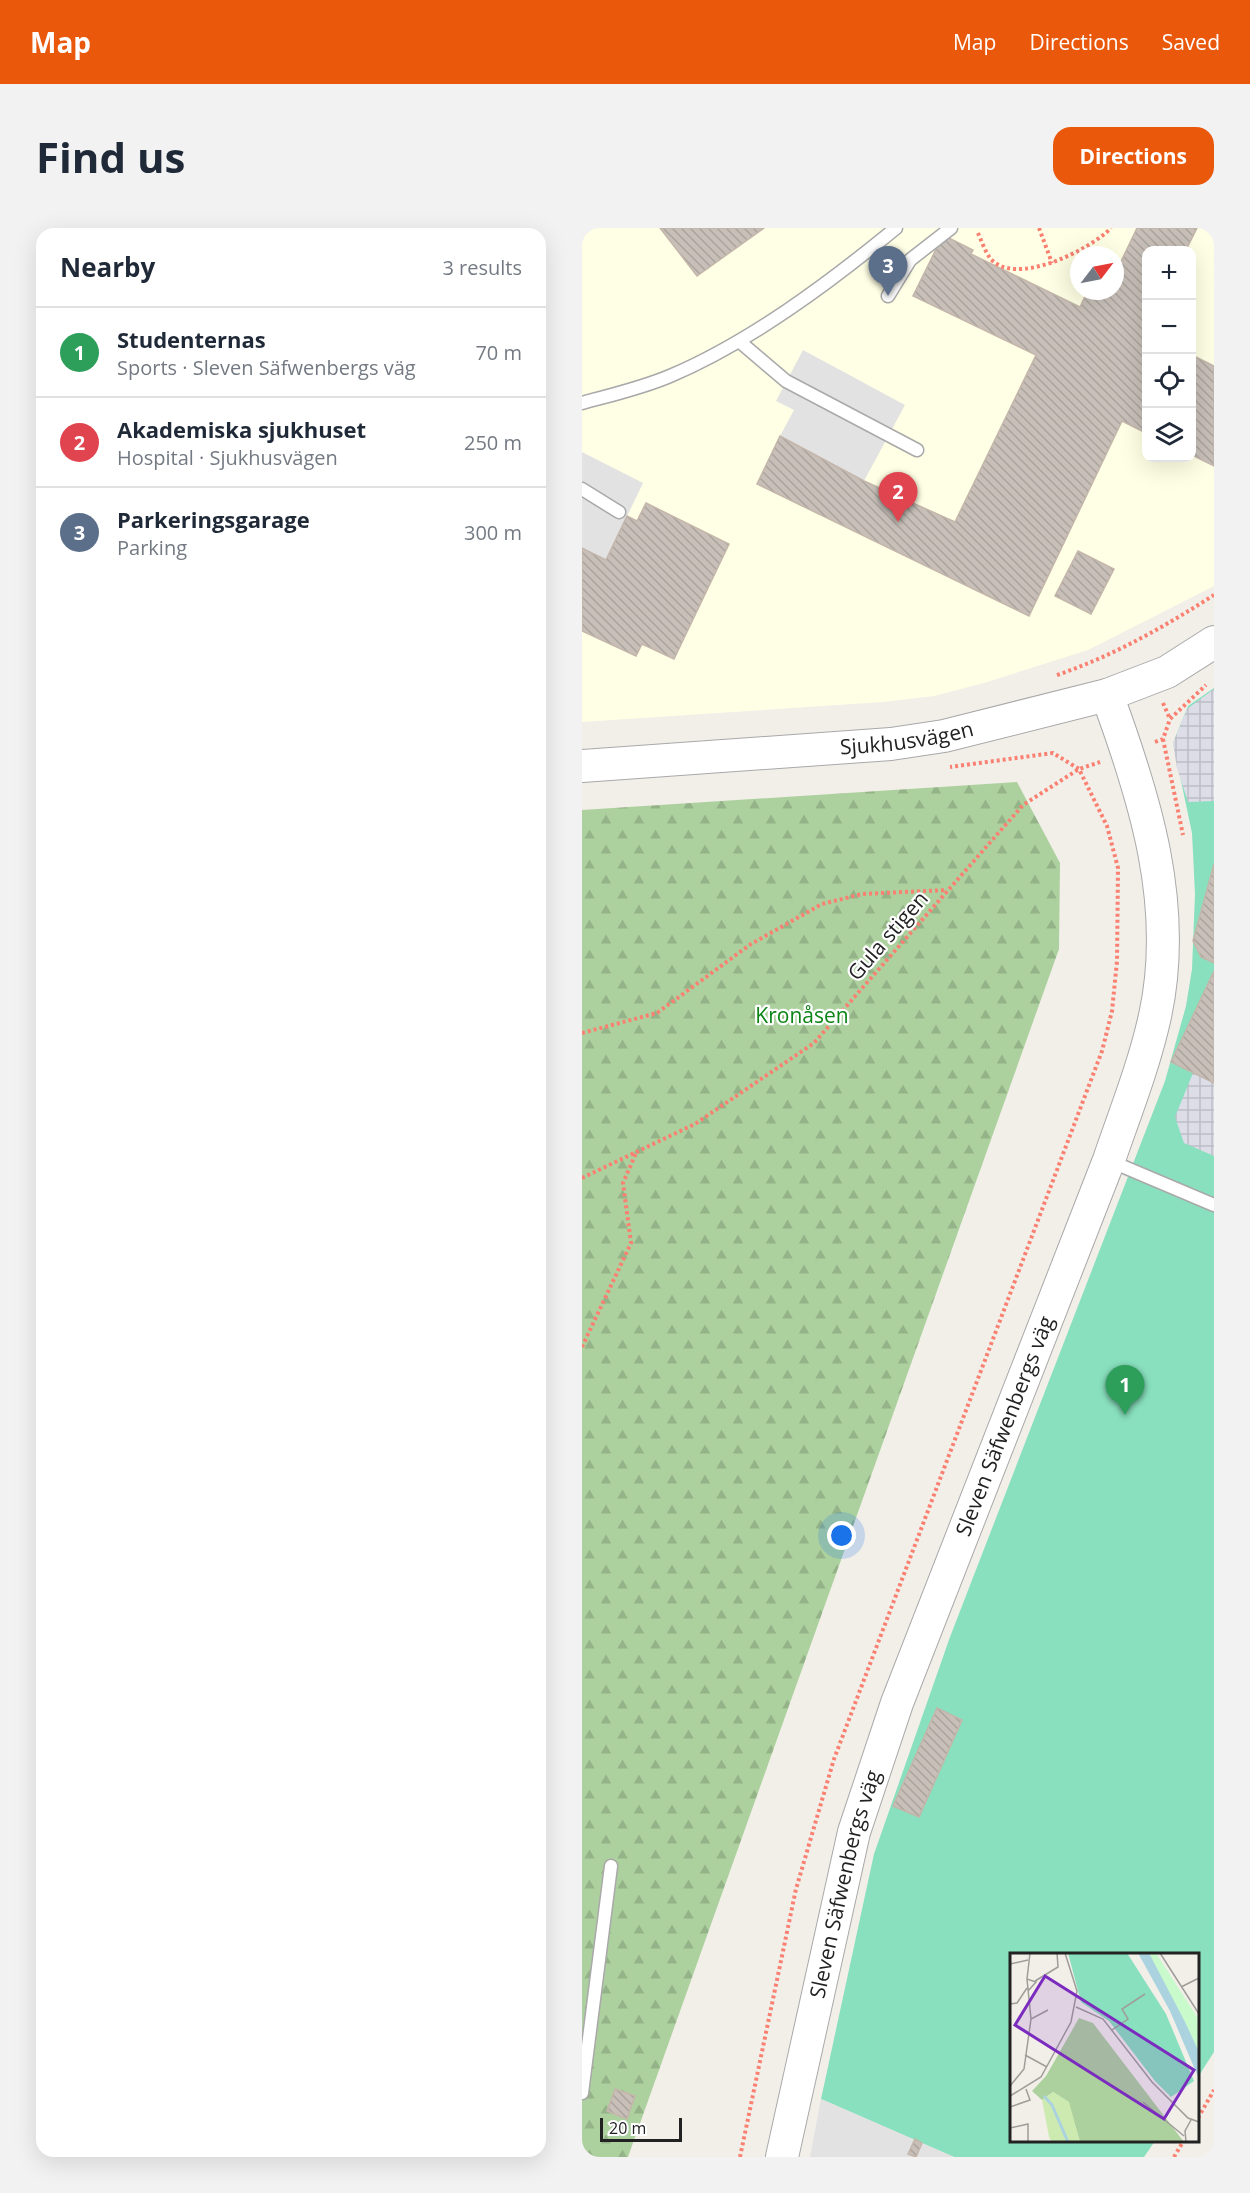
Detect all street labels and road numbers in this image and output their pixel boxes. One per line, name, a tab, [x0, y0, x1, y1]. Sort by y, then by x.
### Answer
street label: Sjukhusvägen	[839, 714, 976, 761]
street label: Gula stigen	[841, 885, 934, 986]
street label: Sleven Säfwenbergs väg	[949, 1312, 1060, 1540]
street label: Sleven Säfwenbergs väg	[803, 1766, 887, 2001]

